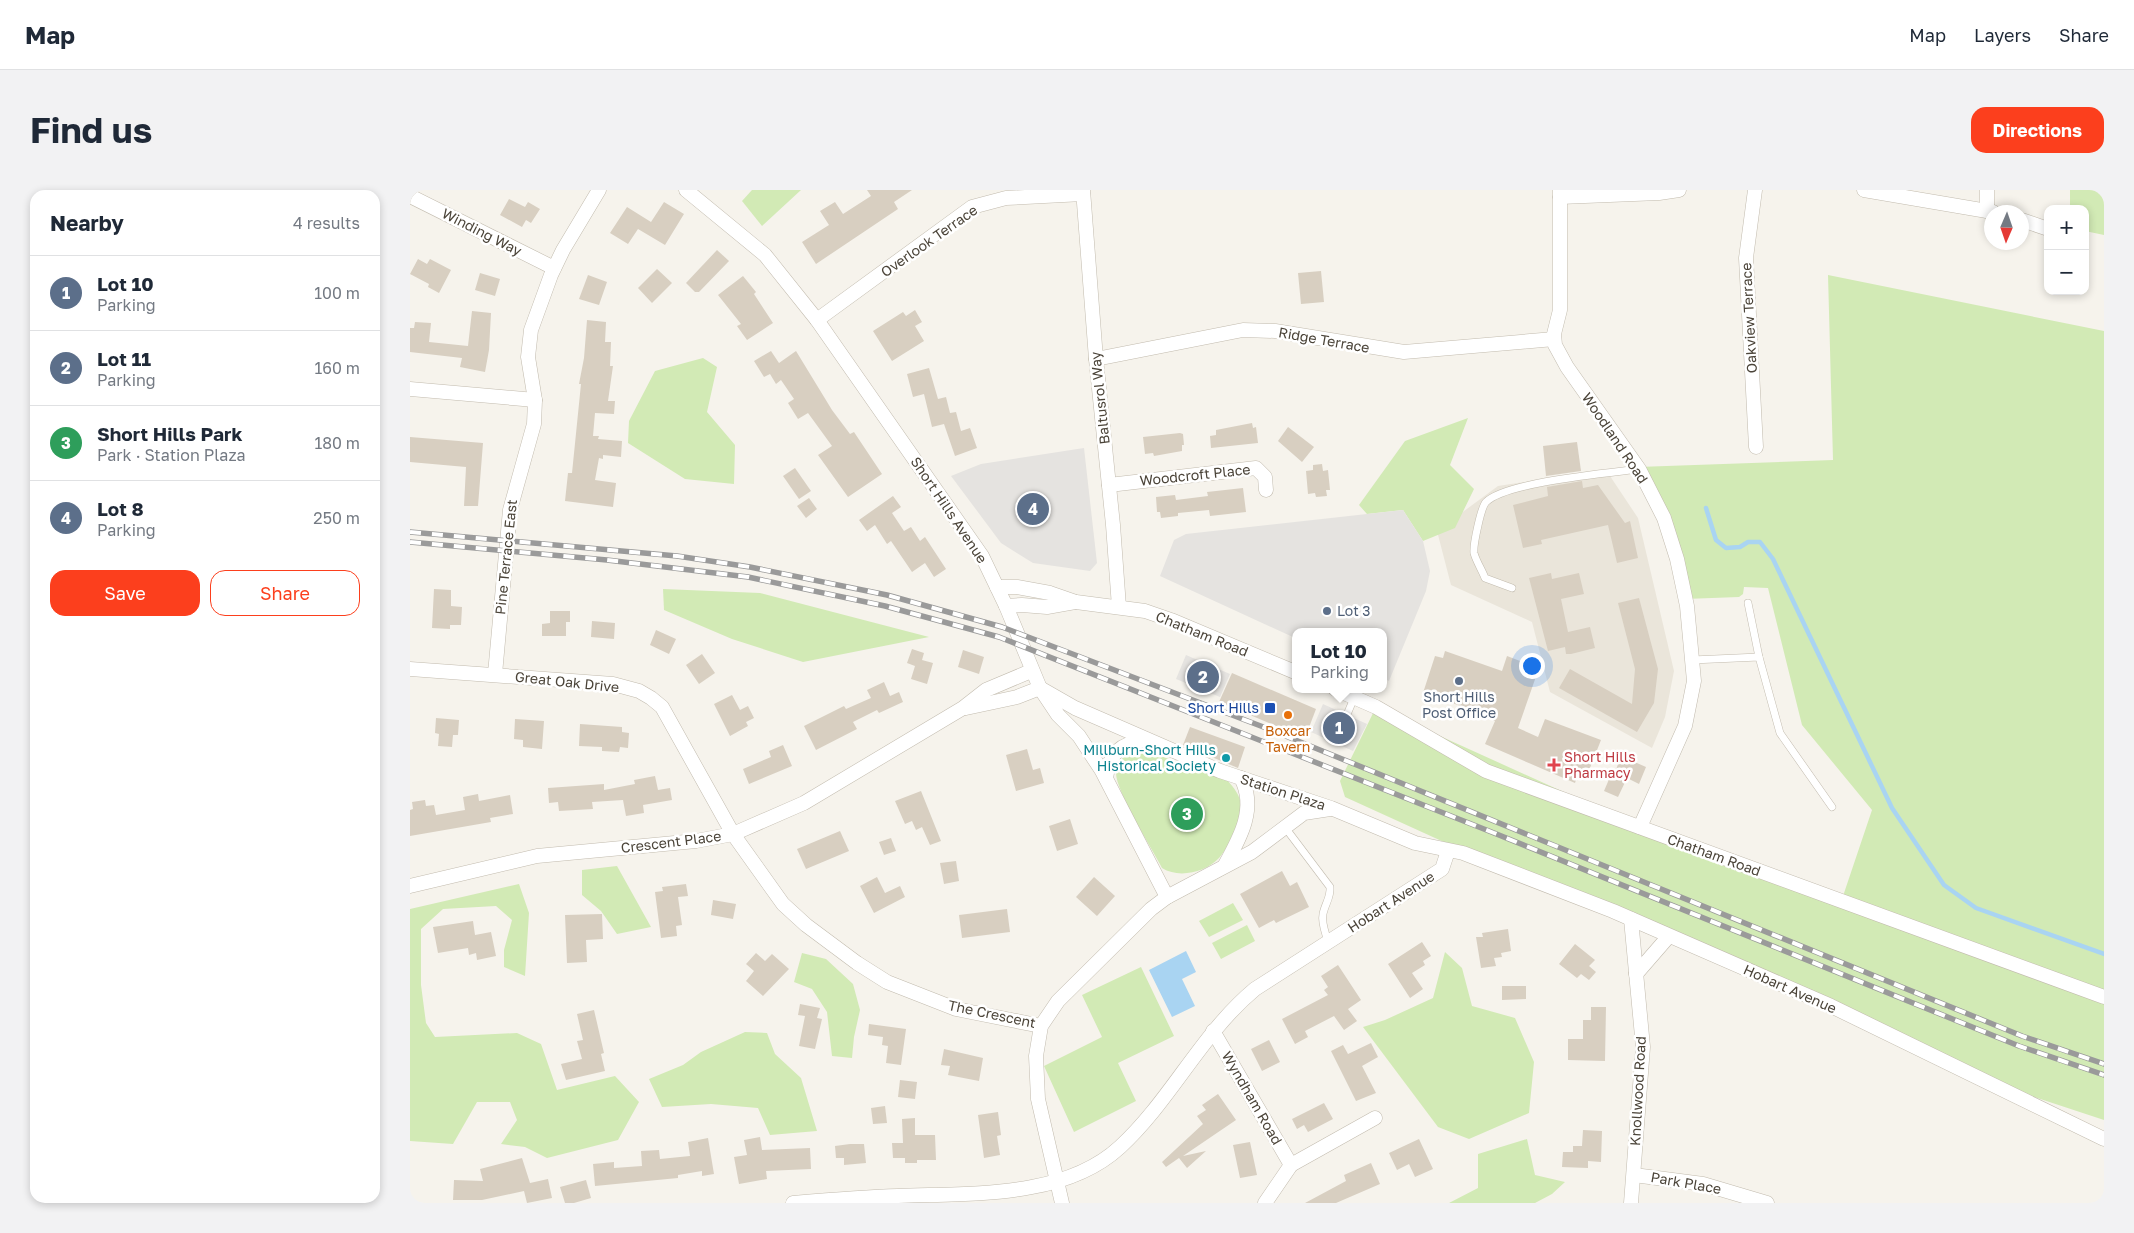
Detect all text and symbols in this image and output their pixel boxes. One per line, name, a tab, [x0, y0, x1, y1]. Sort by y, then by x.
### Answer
text: Map	[25, 20, 75, 49]
text: Map	[1909, 24, 1946, 46]
text: Layers	[1974, 24, 2031, 46]
text: Share	[2059, 24, 2109, 46]
button: Directions	[1971, 107, 2104, 153]
text: Find us	[30, 109, 152, 151]
street label: Overlook Terrace	[877, 201, 980, 280]
street label: Winding Way	[440, 204, 525, 259]
north arrow	[1984, 205, 2029, 250]
map controls	[2044, 205, 2089, 295]
button: +	[2044, 205, 2089, 250]
text: Nearby	[50, 210, 124, 236]
text: 4 results	[293, 213, 360, 233]
button: −	[2044, 250, 2089, 295]
street label: Oakview Terrace	[1737, 262, 1760, 374]
text: Lot 10	[97, 272, 154, 295]
text: 1	[62, 283, 70, 303]
text: 100 m	[314, 283, 360, 303]
text: Parking	[97, 295, 156, 315]
street label: Ridge Terrace	[1277, 323, 1371, 356]
text: Lot 11	[97, 347, 151, 370]
street label: Baltusrol Way	[1086, 351, 1113, 445]
text: 2	[61, 358, 71, 378]
text: 160 m	[314, 358, 360, 378]
text: Parking	[97, 370, 156, 390]
street label: Woodland Road	[1579, 389, 1652, 486]
text: Short Hills Park	[97, 422, 242, 445]
text: 3	[61, 433, 71, 453]
text: 180 m	[314, 433, 360, 453]
text: Park · Station Plaza	[97, 445, 246, 465]
street label: Short Hills Avenue	[908, 453, 991, 566]
street label: Woodcroft Place	[1139, 460, 1251, 489]
pin: 4	[1017, 490, 1049, 528]
text: Lot 8	[97, 497, 144, 520]
street label: Pine Terrace East	[491, 498, 520, 616]
text: 4	[61, 508, 71, 528]
text: 250 m	[313, 508, 360, 528]
text: Parking	[97, 520, 156, 540]
button: Save	[50, 570, 200, 616]
button: Share	[210, 570, 360, 616]
place label: Lot 3	[1337, 602, 1371, 619]
marker: Lot 3	[1321, 605, 1333, 617]
street label: Chatham Road	[1153, 607, 1251, 660]
popup	[1292, 628, 1387, 693]
text: Lot 10	[1310, 639, 1367, 662]
your location	[1519, 653, 1545, 679]
pin: 2	[1187, 658, 1219, 696]
text: Parking	[1310, 662, 1369, 682]
street label: Great Oak Drive	[514, 668, 620, 695]
marker: Short Hills Post Office	[1453, 675, 1465, 687]
place label: Short Hills Post Office	[1422, 688, 1496, 721]
place label: Short Hills	[1187, 699, 1259, 716]
marker: Short Hills	[1263, 701, 1277, 715]
marker: Boxcar Tavern	[1282, 709, 1294, 721]
pin: 1	[1323, 709, 1355, 747]
place label: Boxcar Tavern	[1265, 722, 1311, 755]
place label: Millburn-Short Hills Historical Society	[1083, 741, 1216, 774]
place label: Short Hills Pharmacy	[1564, 748, 1636, 781]
marker: Millburn-Short Hills Historical Society	[1220, 752, 1232, 764]
marker: Short Hills Pharmacy	[1548, 759, 1560, 771]
street label: Station Plaza	[1238, 770, 1328, 813]
pin: 3	[1171, 795, 1203, 833]
street label: Crescent Place	[620, 827, 722, 856]
street label: Chatham Road	[1665, 830, 1763, 879]
street label: Hobart Avenue	[1344, 867, 1437, 936]
street label: Hobart Avenue	[1741, 960, 1839, 1017]
street label: The Crescent	[947, 996, 1037, 1031]
street label: Knollwood Road	[1626, 1036, 1649, 1146]
street label: Wyndham Road	[1219, 1048, 1286, 1148]
street label: Park Place	[1650, 1168, 1723, 1197]

